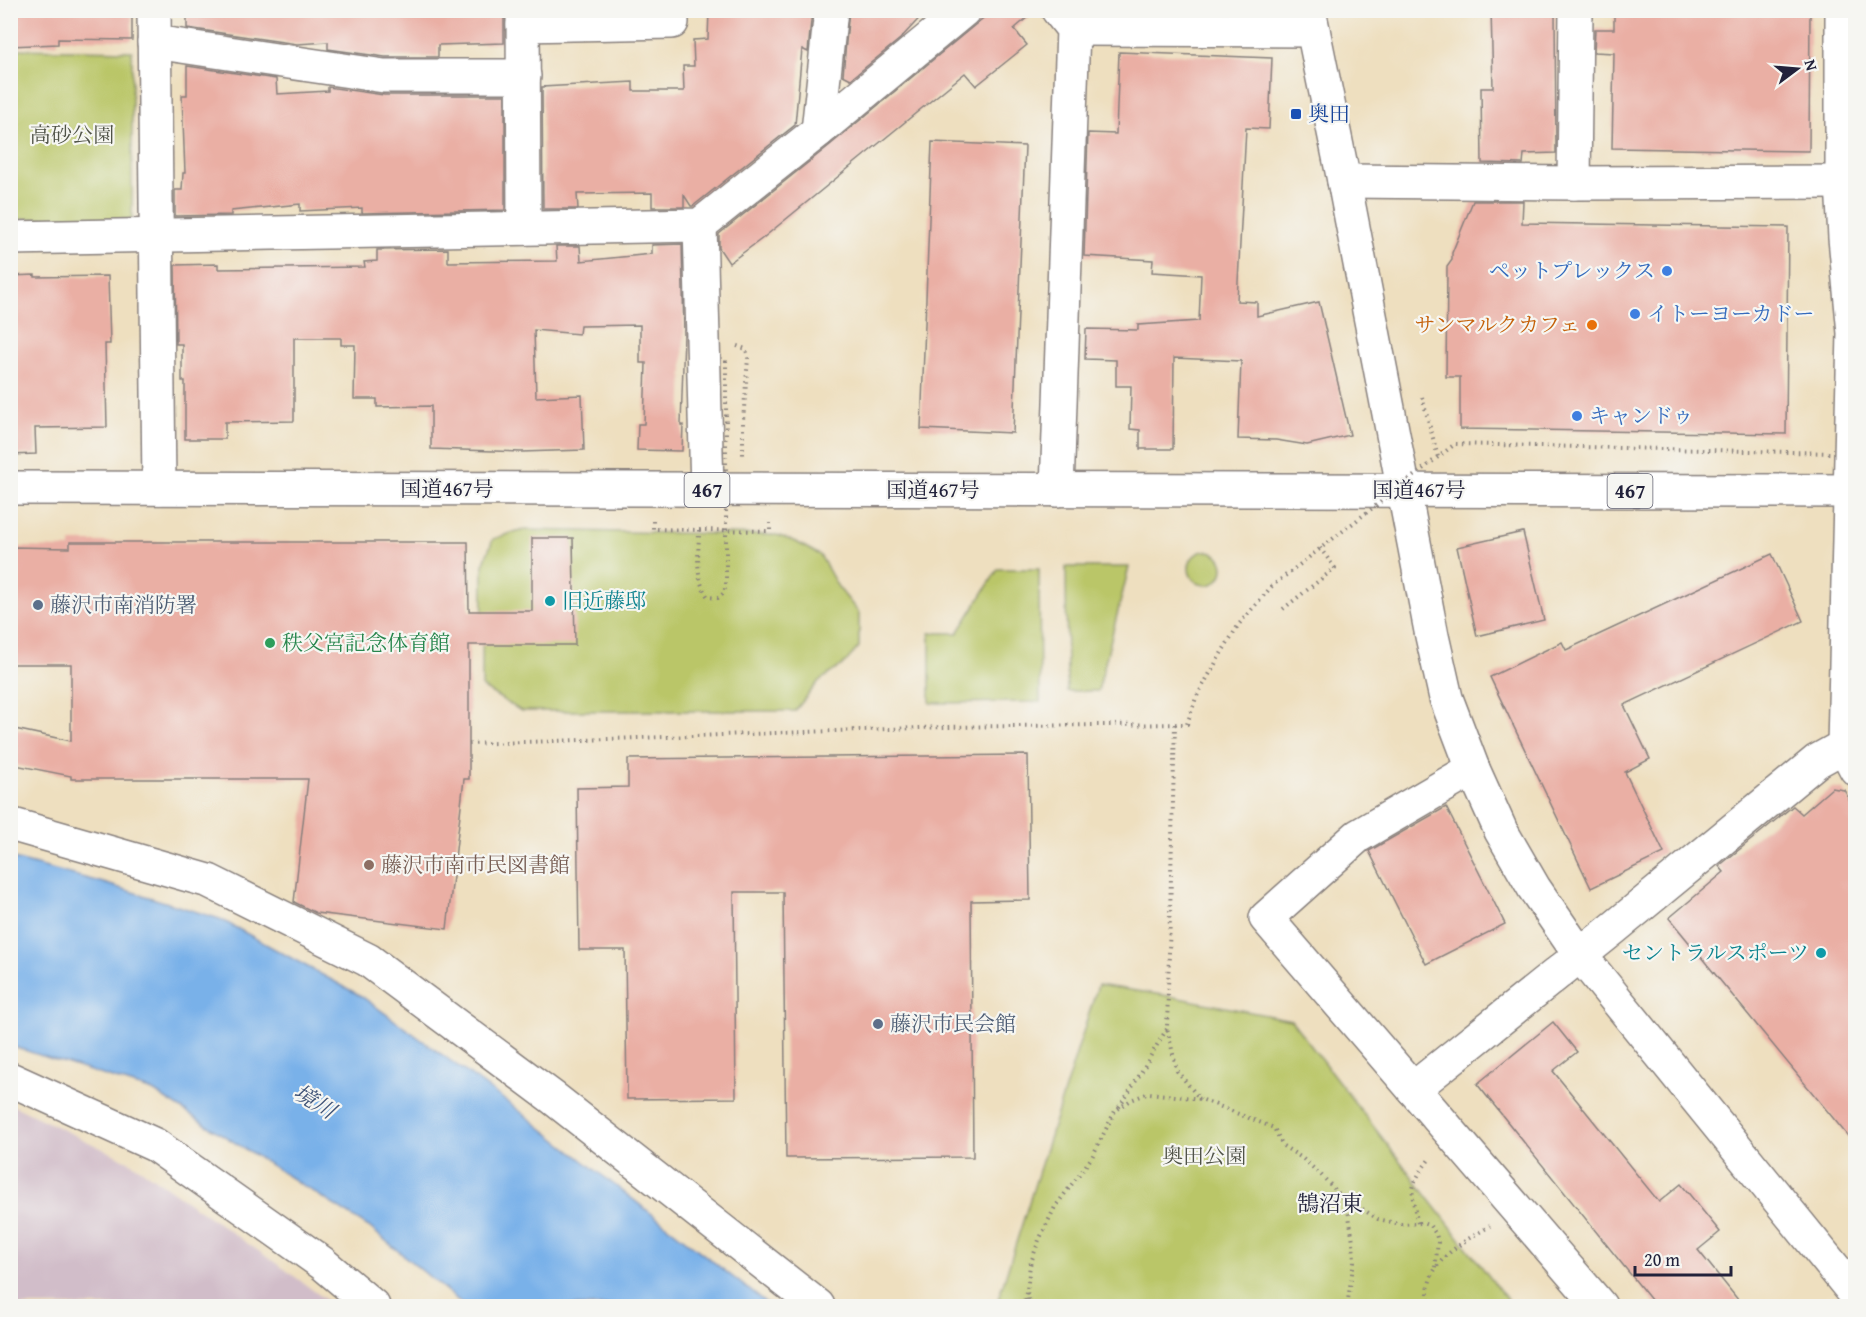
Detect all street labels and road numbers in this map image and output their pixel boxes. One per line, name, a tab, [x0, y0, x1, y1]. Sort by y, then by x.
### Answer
street label: 国道467号	[400, 473, 494, 504]
road number: 467	[684, 473, 730, 507]
street label: 国道467号	[886, 474, 980, 505]
street label: 国道467号	[1372, 474, 1466, 505]
road number: 467	[1608, 474, 1652, 508]

